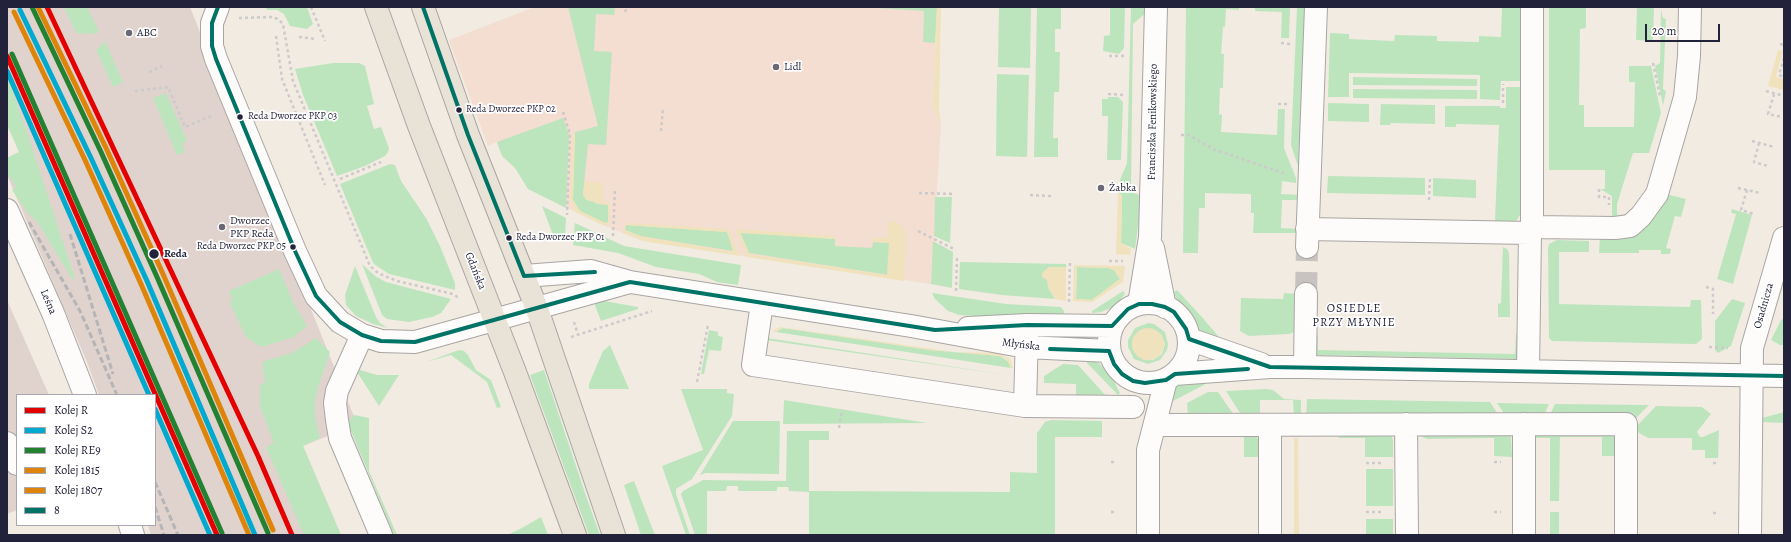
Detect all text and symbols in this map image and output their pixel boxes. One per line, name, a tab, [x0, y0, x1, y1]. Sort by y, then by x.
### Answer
scale bar	[1647, 16, 1722, 42]
text: 20 m	[1652, 23, 1676, 39]
place label: ABC	[137, 26, 157, 40]
marker: ABC	[124, 28, 134, 38]
place label: Lidl	[784, 60, 801, 74]
marker: Lidl	[771, 62, 781, 72]
street label: Franciszka Fenikowskiego	[1145, 64, 1161, 180]
place label: Reda Dworzec PKP 02	[466, 104, 556, 116]
marker: Reda Dworzec PKP 02	[454, 105, 464, 115]
place label: Reda Dworzec PKP 03	[248, 111, 337, 123]
marker: Reda Dworzec PKP 03	[235, 112, 245, 122]
place label: Żabka	[1109, 181, 1136, 195]
marker: Żabka	[1096, 183, 1106, 193]
place label: Dworzec PKP Reda	[230, 214, 274, 240]
marker: Dworzec PKP Reda	[217, 222, 227, 232]
place label: Reda Dworzec PKP 01	[516, 232, 604, 244]
marker: Reda Dworzec PKP 01	[504, 233, 514, 243]
place label: Reda Dworzec PKP 05	[197, 241, 286, 253]
marker: Reda Dworzec PKP 05	[288, 242, 298, 252]
marker: Reda	[147, 247, 161, 261]
place label: Reda	[164, 247, 187, 261]
street label: Gdańska	[462, 250, 488, 292]
street label: Osadnicza	[1751, 282, 1777, 330]
street label: Leśna	[37, 287, 59, 317]
district label: OSIEDLE PRZY MŁYNIE	[1312, 302, 1396, 330]
street label: Młyńska	[1001, 336, 1041, 354]
legend	[16, 394, 156, 526]
text: Kolej R	[54, 402, 88, 418]
text: Kolej S2	[54, 422, 93, 438]
text: Kolej RE9	[54, 442, 101, 458]
text: Kolej 1815	[54, 462, 100, 478]
text: Kolej 1807	[54, 482, 102, 498]
text: 8	[54, 502, 60, 518]

